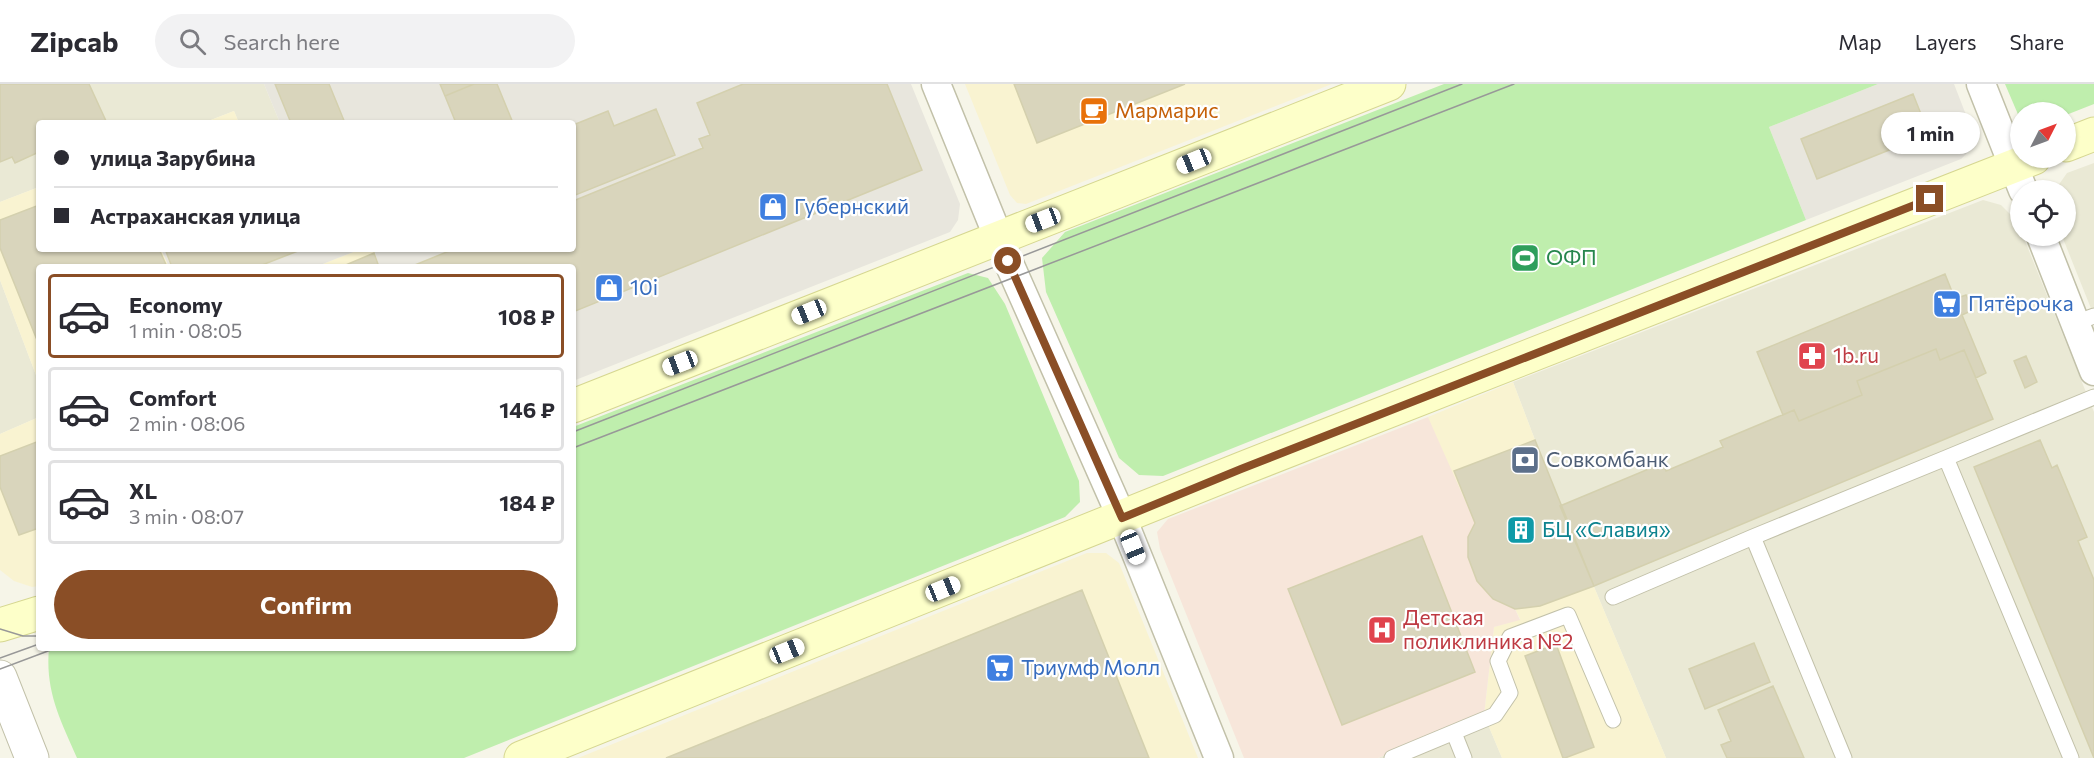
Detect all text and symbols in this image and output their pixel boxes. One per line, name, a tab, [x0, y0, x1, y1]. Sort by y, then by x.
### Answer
search box	[155, 14, 575, 68]
text: Zipcab	[30, 24, 119, 58]
icon: search	[176, 25, 209, 58]
text: Search here	[224, 28, 340, 55]
text: Map	[1838, 29, 1882, 54]
text: Layers	[1915, 29, 1977, 54]
text: Share	[2010, 29, 2064, 54]
cafe icon: Мармарис	[1078, 95, 1110, 127]
place label: Мармарис	[1115, 97, 1219, 122]
north arrow	[2010, 102, 2076, 168]
map controls	[2010, 102, 2076, 246]
callout: 1 min	[1880, 112, 1980, 154]
text: 1 min	[1907, 121, 1954, 145]
text: улица Зарубина	[90, 144, 255, 171]
car	[1174, 146, 1214, 176]
button: locate	[2010, 180, 2076, 246]
route end	[1916, 185, 1943, 212]
shop icon: Губернский	[757, 191, 789, 223]
place label: Губернский	[794, 193, 909, 218]
text: Астраханская улица	[90, 202, 300, 229]
car	[1023, 205, 1063, 235]
sports icon: ОФП	[1509, 242, 1541, 274]
place label: ОФП	[1546, 244, 1597, 269]
route start	[994, 247, 1021, 274]
shop icon: 10i	[593, 272, 625, 304]
place label: 10i	[630, 274, 658, 299]
supermarket icon: Пятёрочка	[1931, 288, 1963, 320]
icon: car	[57, 289, 111, 343]
place label: Пятёрочка	[1968, 290, 2074, 315]
text: Economy	[129, 291, 223, 318]
car	[789, 297, 829, 327]
text: 108 ₽	[498, 303, 555, 330]
text: 1 min · 08:05	[129, 318, 242, 342]
pharmacy icon: 1b.ru	[1796, 340, 1828, 372]
place label: 1b.ru	[1833, 342, 1879, 367]
car	[660, 348, 700, 378]
icon: car	[57, 382, 111, 436]
text: Comfort	[129, 384, 217, 411]
text: 146 ₽	[499, 396, 555, 423]
text: 2 min · 08:06	[129, 411, 245, 435]
bank icon: Совкомбанк	[1509, 444, 1541, 476]
place label: Совкомбанк	[1546, 446, 1669, 471]
icon: car	[57, 475, 111, 529]
text: XL	[129, 477, 157, 504]
text: 184 ₽	[499, 489, 555, 516]
text: 3 min · 08:07	[129, 504, 244, 528]
building icon: БЦ «Славия»	[1505, 514, 1537, 546]
place label: БЦ «Славия»	[1542, 516, 1671, 541]
car	[1118, 527, 1148, 567]
button: Confirm	[54, 570, 558, 639]
car	[923, 574, 963, 604]
place label: Детская поликлиника №2	[1403, 604, 1573, 653]
hospital icon: Детская поликлиника №2	[1366, 614, 1398, 646]
car	[767, 636, 807, 666]
supermarket icon: Триумф Молл	[984, 652, 1016, 684]
place label: Триумф Молл	[1021, 654, 1160, 679]

